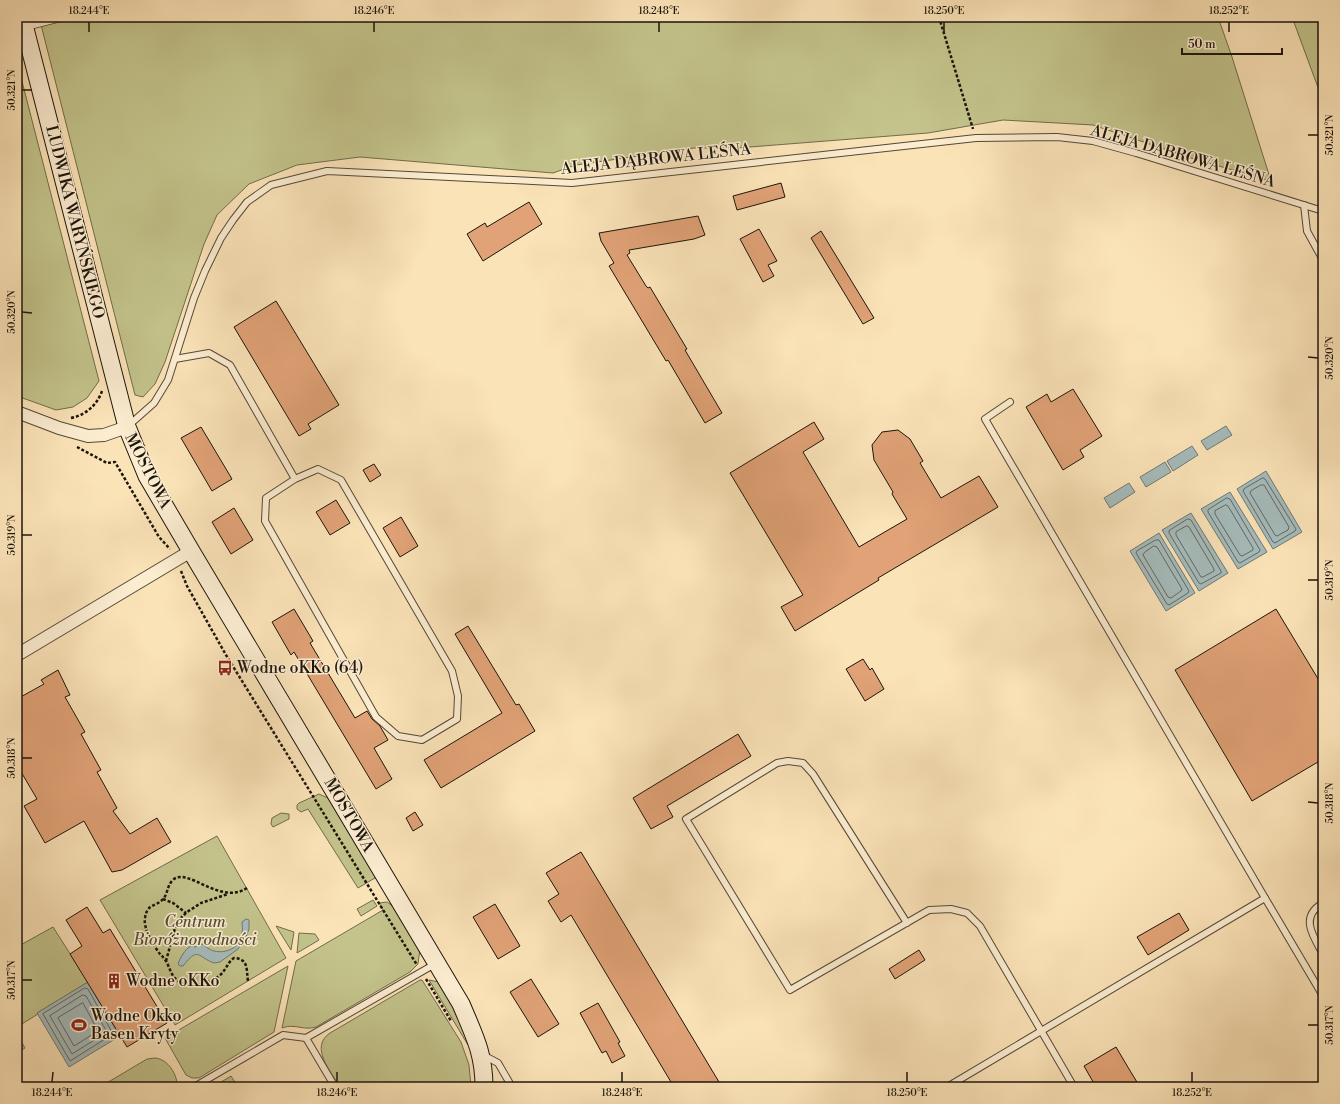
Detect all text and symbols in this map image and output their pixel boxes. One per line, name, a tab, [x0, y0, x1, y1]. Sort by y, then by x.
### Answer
text: 18.244°E	[69, 5, 110, 17]
text: 18.246°E	[354, 5, 394, 17]
text: 18.248°E	[639, 5, 680, 17]
text: 18.250°E	[924, 5, 965, 17]
text: 18.252°E	[1209, 5, 1249, 17]
scale bar	[1182, 30, 1282, 56]
text: 50 m	[1188, 37, 1216, 52]
text: 50.321°N	[6, 69, 18, 111]
text: 50.321°N	[1324, 114, 1336, 156]
street label: ALEJA DĄBROWA LEŚNA	[1087, 118, 1279, 192]
street label: LUDWIKA WARYŃSKIEGO	[41, 123, 111, 321]
street label: ALEJA DĄBROWA LEŚNA	[559, 137, 753, 179]
text: 50.320°N	[6, 290, 18, 334]
text: 50.320°N	[1324, 336, 1336, 380]
street label: MOSTOWA	[120, 430, 176, 513]
text: 50.319°N	[6, 514, 18, 555]
text: 50.319°N	[1324, 559, 1336, 600]
place label: Wodne oKKo (64)	[236, 658, 363, 678]
bus stop icon: Wodne oKKo (64)	[216, 659, 234, 677]
text: 50.318°N	[6, 737, 18, 779]
street label: MOSTOWA	[320, 774, 379, 857]
text: 50.318°N	[1324, 782, 1336, 824]
park label: Centrum Bioróżnorodności	[132, 912, 257, 950]
text: 50.317°N	[6, 960, 18, 1000]
place label: Wodne oKKo	[125, 971, 220, 991]
building icon: Wodne oKKo	[105, 972, 123, 990]
text: 50.317°N	[1324, 1005, 1336, 1045]
place label: Wodne Okko Basen Kryty	[90, 1006, 181, 1044]
sports icon: Wodne Okko Basen Kryty	[70, 1016, 88, 1034]
text: 18.244°E	[32, 1087, 73, 1099]
text: 18.246°E	[317, 1087, 357, 1099]
text: 18.248°E	[602, 1087, 643, 1099]
text: 18.250°E	[887, 1087, 928, 1099]
text: 18.252°E	[1172, 1087, 1212, 1099]

